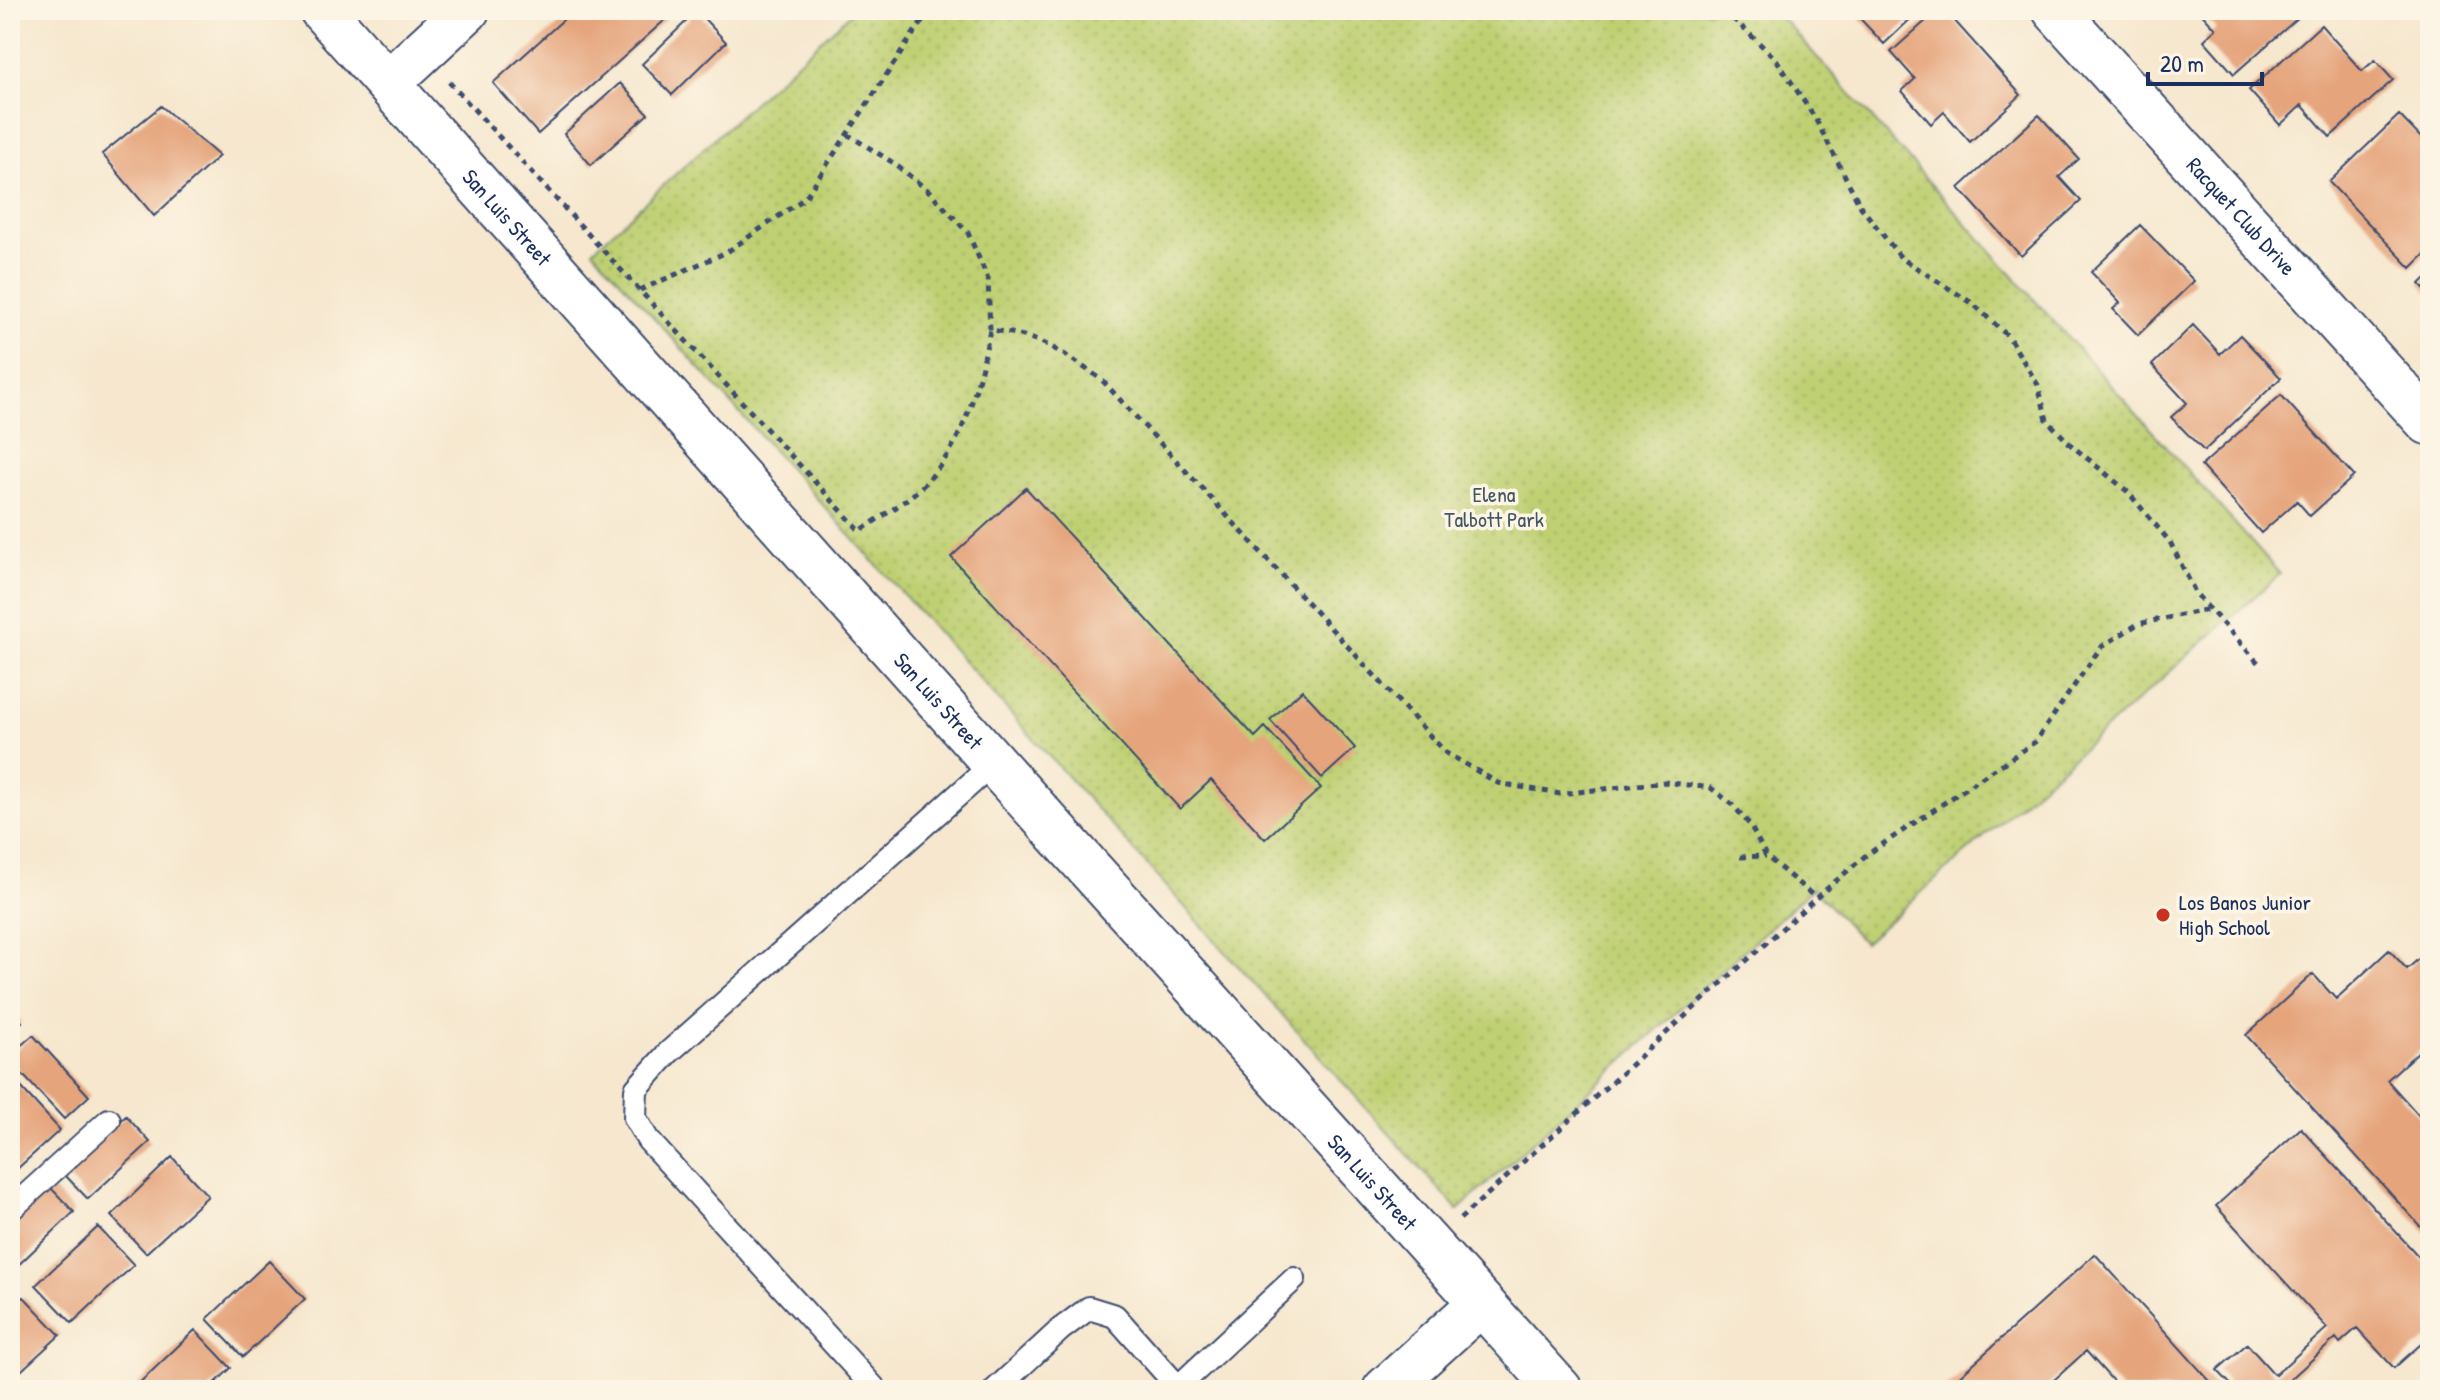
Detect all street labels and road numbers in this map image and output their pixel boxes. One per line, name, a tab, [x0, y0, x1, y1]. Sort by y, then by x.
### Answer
street label: Racquet Club Drive	[2180, 150, 2303, 282]
street label: San Luis Street	[456, 162, 559, 273]
street label: San Luis Street	[887, 646, 990, 756]
street label: San Luis Street	[1321, 1127, 1424, 1237]

